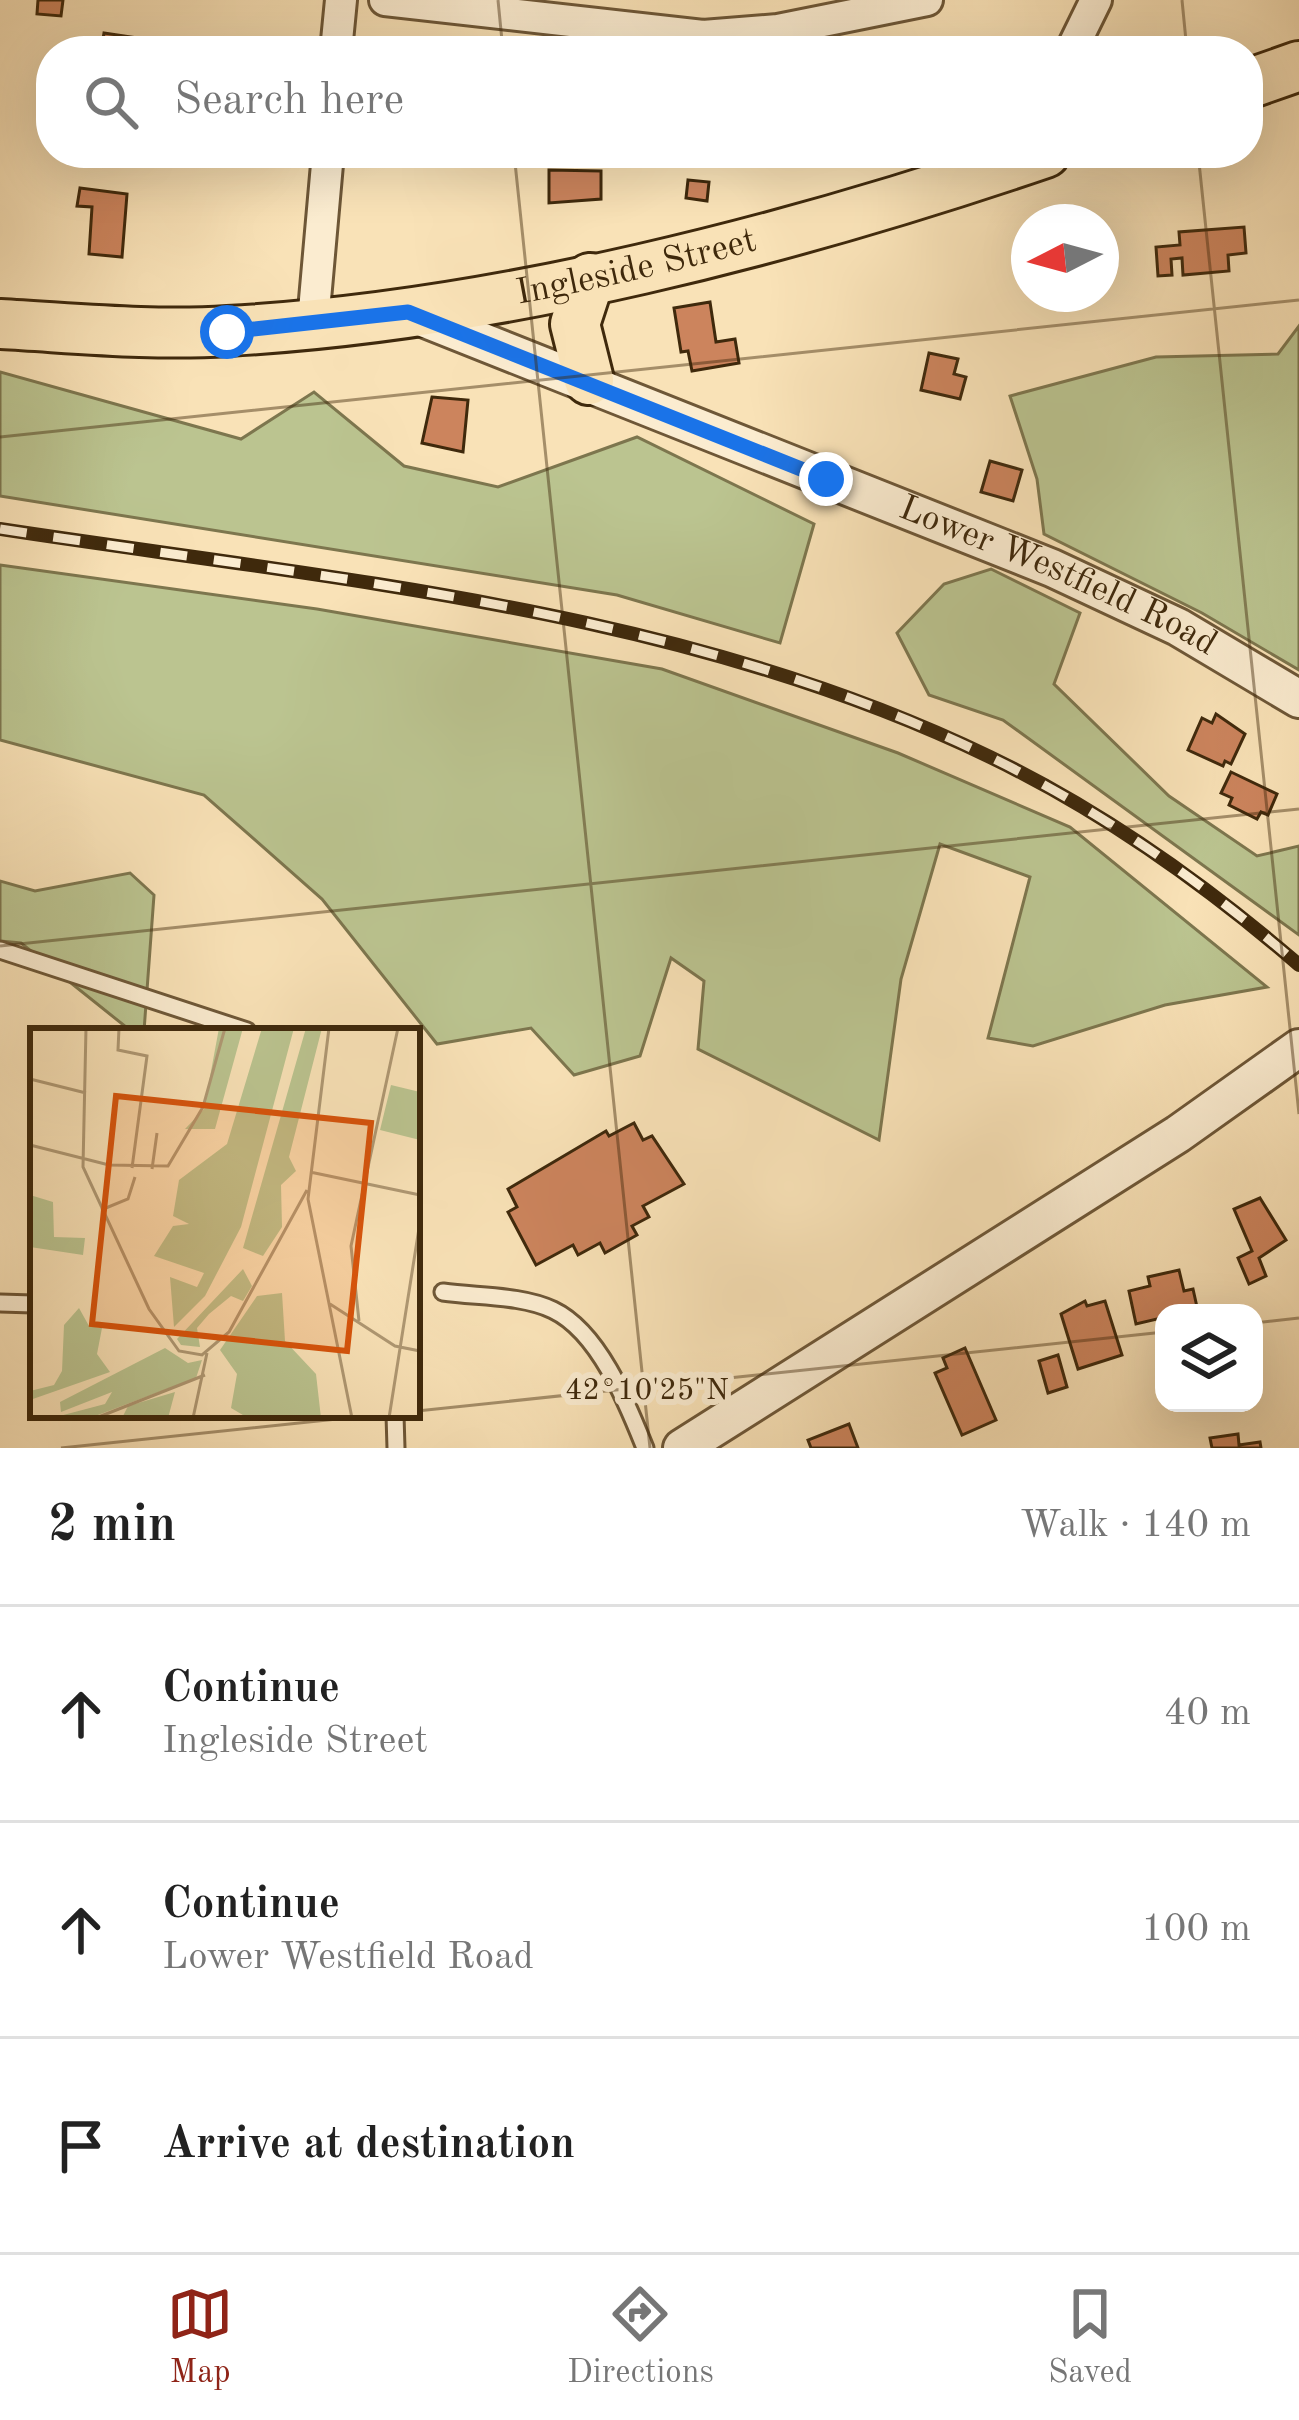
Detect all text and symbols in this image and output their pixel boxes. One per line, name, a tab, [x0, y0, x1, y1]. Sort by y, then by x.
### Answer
search box	[36, 36, 1263, 168]
icon: search	[78, 69, 144, 135]
text: Search here	[174, 79, 404, 124]
north arrow	[1011, 204, 1119, 312]
street label: Ingleside Street	[513, 223, 761, 313]
route start	[200, 305, 254, 359]
route end	[799, 452, 853, 506]
street label: Lower Westfield Road	[894, 491, 1222, 663]
inset map	[30, 1028, 420, 1418]
map controls	[1155, 1304, 1263, 1412]
button: layers	[1155, 1304, 1263, 1412]
text: 42°10'25"N	[565, 1376, 729, 1406]
text: 2 min	[48, 1501, 176, 1552]
text: Walk · 140 m	[1020, 1506, 1251, 1545]
text: Continue	[162, 1667, 340, 1712]
icon: ahead	[48, 1681, 114, 1747]
text: 40 m	[1164, 1694, 1251, 1733]
text: Ingleside Street	[162, 1722, 428, 1761]
text: Continue	[162, 1883, 340, 1928]
icon: ahead	[48, 1897, 114, 1963]
text: 100 m	[1141, 1910, 1251, 1949]
text: Lower Westfield Road	[162, 1938, 534, 1977]
icon: arrive	[48, 2113, 114, 2179]
text: Arrive at destination	[162, 2123, 575, 2168]
tab: Map	[167, 2281, 233, 2394]
tab: Directions	[567, 2281, 714, 2394]
tab: Saved	[1048, 2281, 1132, 2394]

